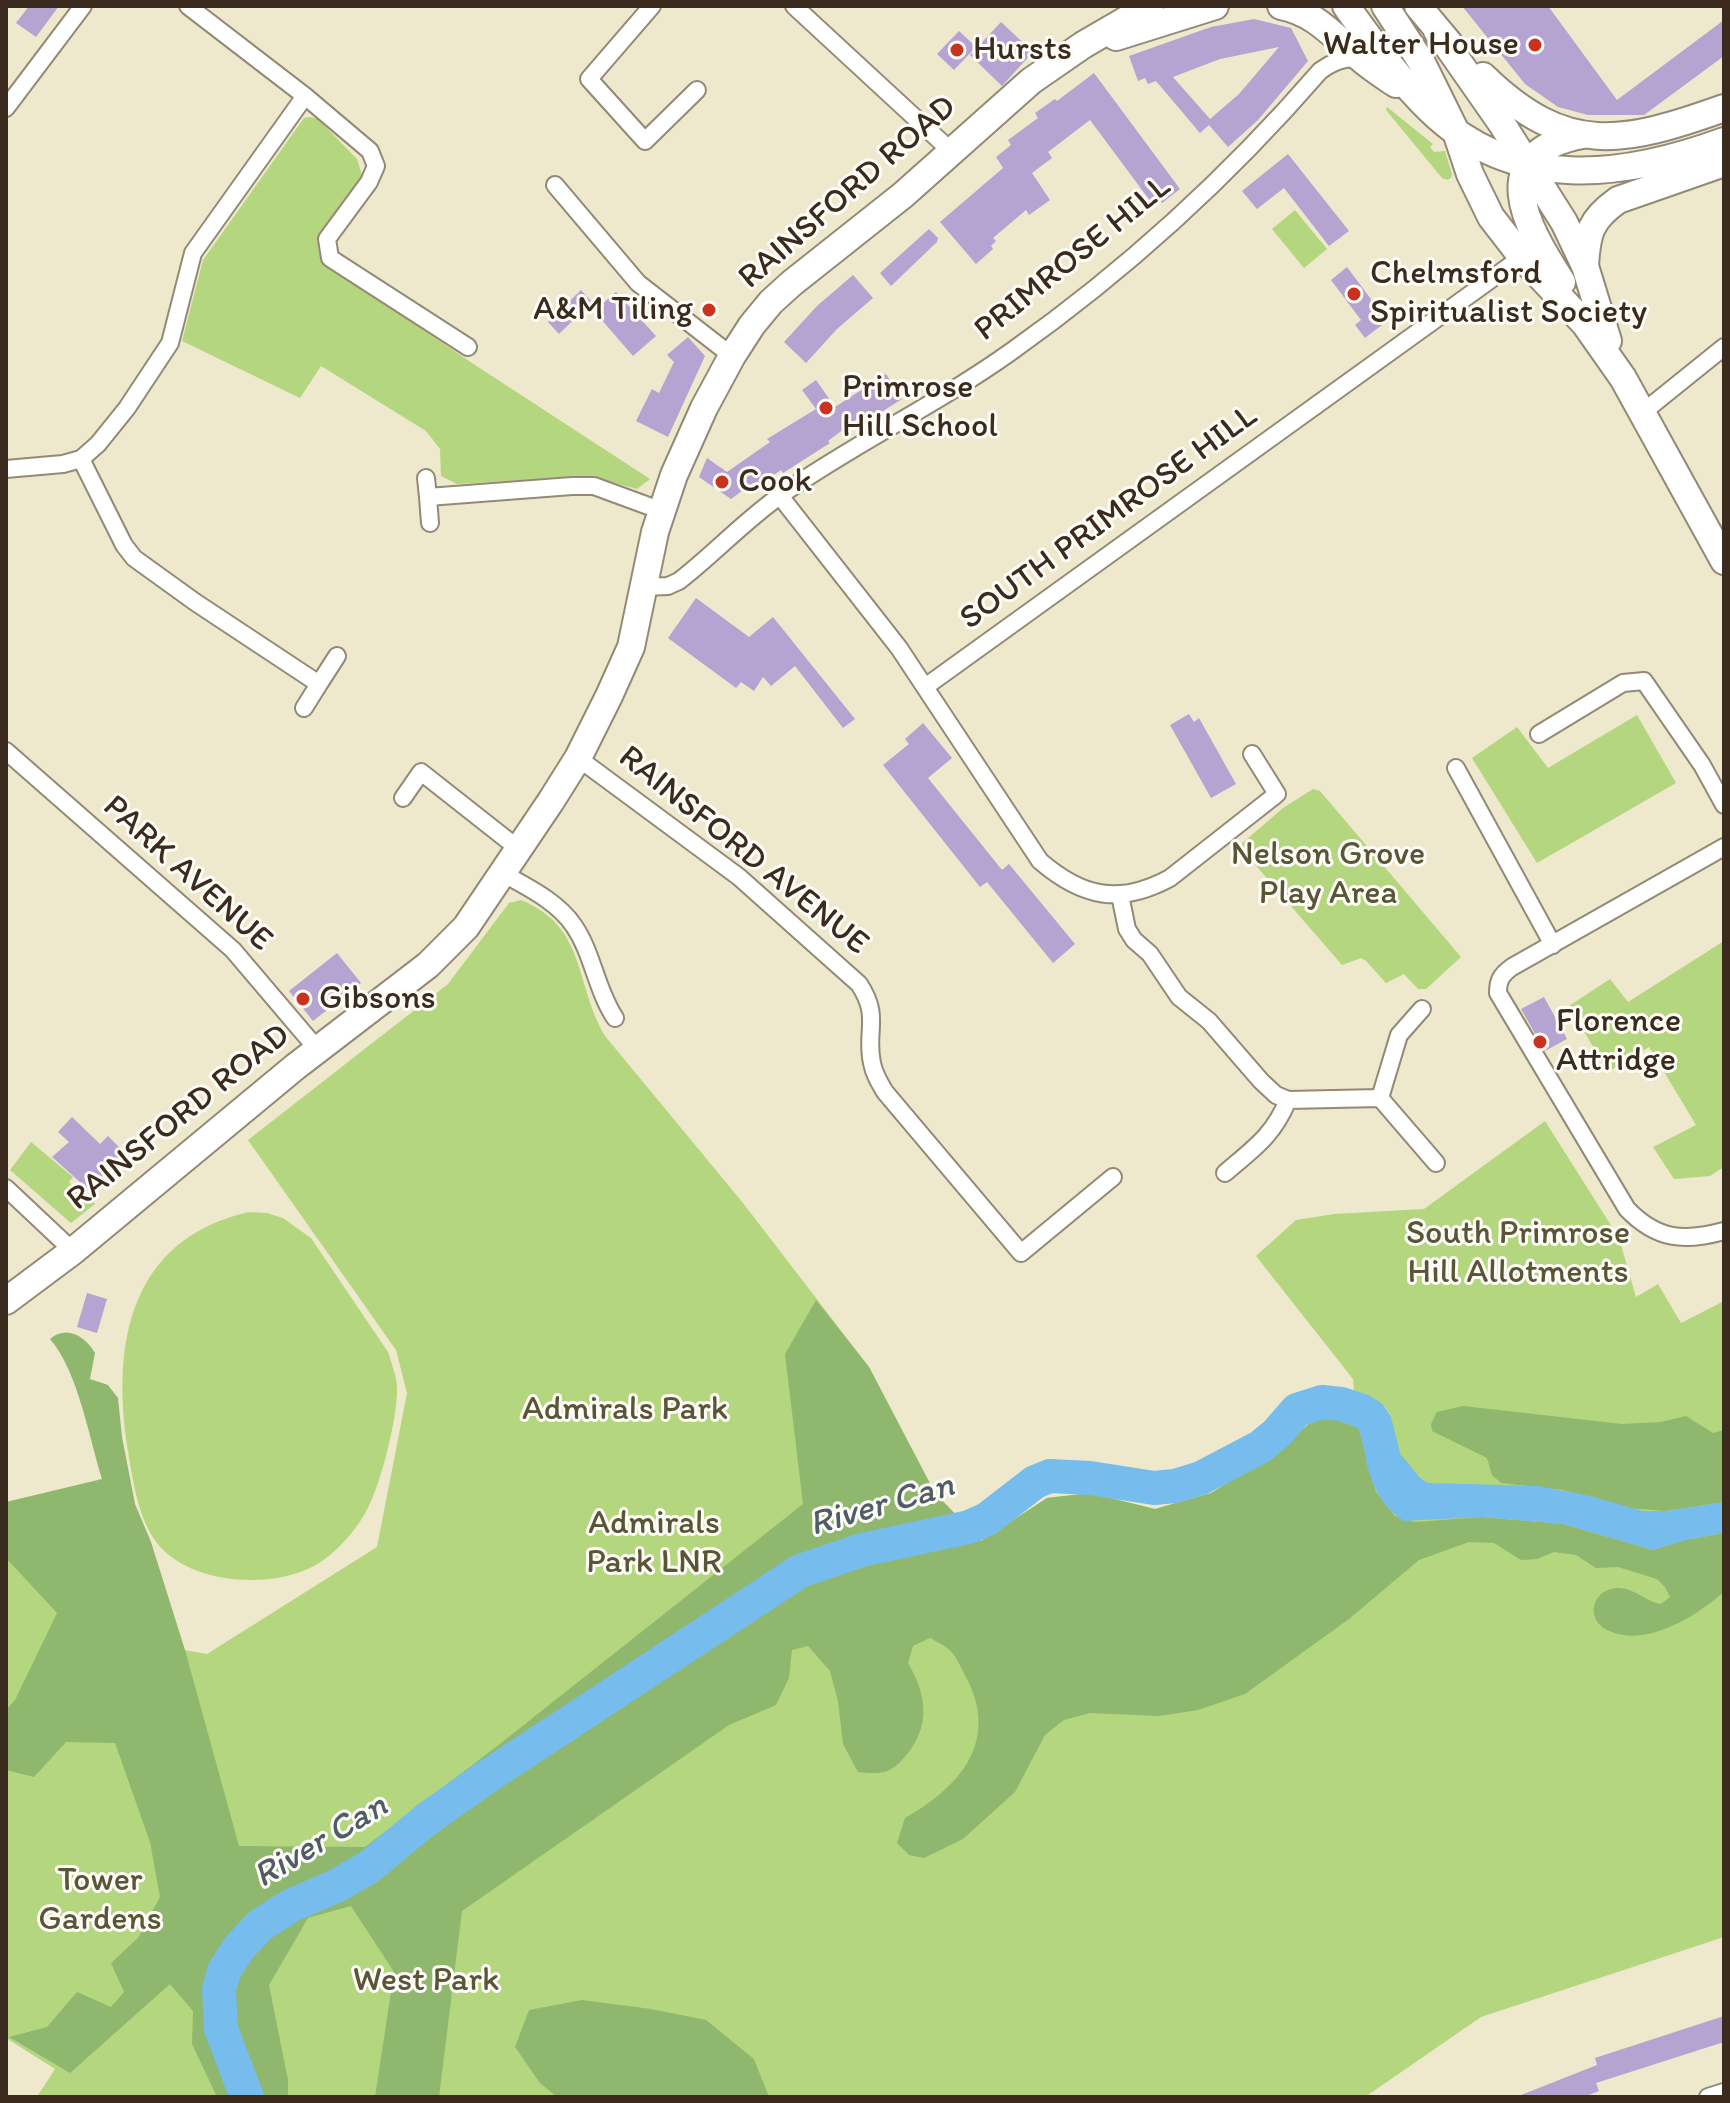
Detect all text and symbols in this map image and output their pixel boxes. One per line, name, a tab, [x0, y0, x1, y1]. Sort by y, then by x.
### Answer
place label: Walter House	[1323, 25, 1519, 65]
place label: Hursts	[973, 30, 1072, 70]
marker: Walter House	[1526, 36, 1544, 54]
marker: Hursts	[948, 41, 966, 59]
street label: RAINSFORD ROAD	[731, 87, 965, 299]
street label: PRIMROSE HILL	[967, 167, 1179, 351]
place label: Chelmsford Spiritualist Society	[1370, 254, 1647, 334]
marker: Chelmsford Spiritualist Society	[1345, 285, 1363, 303]
place label: A&M Tiling	[533, 290, 693, 330]
marker: A&M Tiling	[700, 301, 718, 319]
place label: Primrose Hill School	[842, 368, 998, 448]
street label: SOUTH PRIMROSE HILL	[952, 396, 1266, 640]
marker: Primrose Hill School	[817, 399, 835, 417]
place label: Cook	[738, 462, 812, 502]
marker: Cook	[713, 473, 731, 491]
street label: RAINSFORD AVENUE	[610, 738, 876, 964]
street label: PARK AVENUE	[94, 787, 280, 961]
park label: Nelson Grove Play Area	[1231, 835, 1425, 914]
place label: Gibsons	[319, 979, 436, 1019]
marker: Gibsons	[294, 990, 312, 1008]
place label: Florence Attridge	[1556, 1002, 1681, 1082]
street label: RAINSFORD ROAD	[59, 1016, 299, 1220]
marker: Florence Attridge	[1531, 1033, 1549, 1051]
park label: South Primrose Hill Allotments	[1406, 1214, 1630, 1294]
park label: Admirals Park	[522, 1390, 728, 1430]
water label: River Can	[805, 1465, 959, 1547]
park label: Admirals Park LNR	[586, 1504, 722, 1584]
water label: River Can	[246, 1785, 396, 1899]
park label: Tower Gardens	[38, 1861, 162, 1940]
park label: West Park	[353, 1961, 499, 2001]

